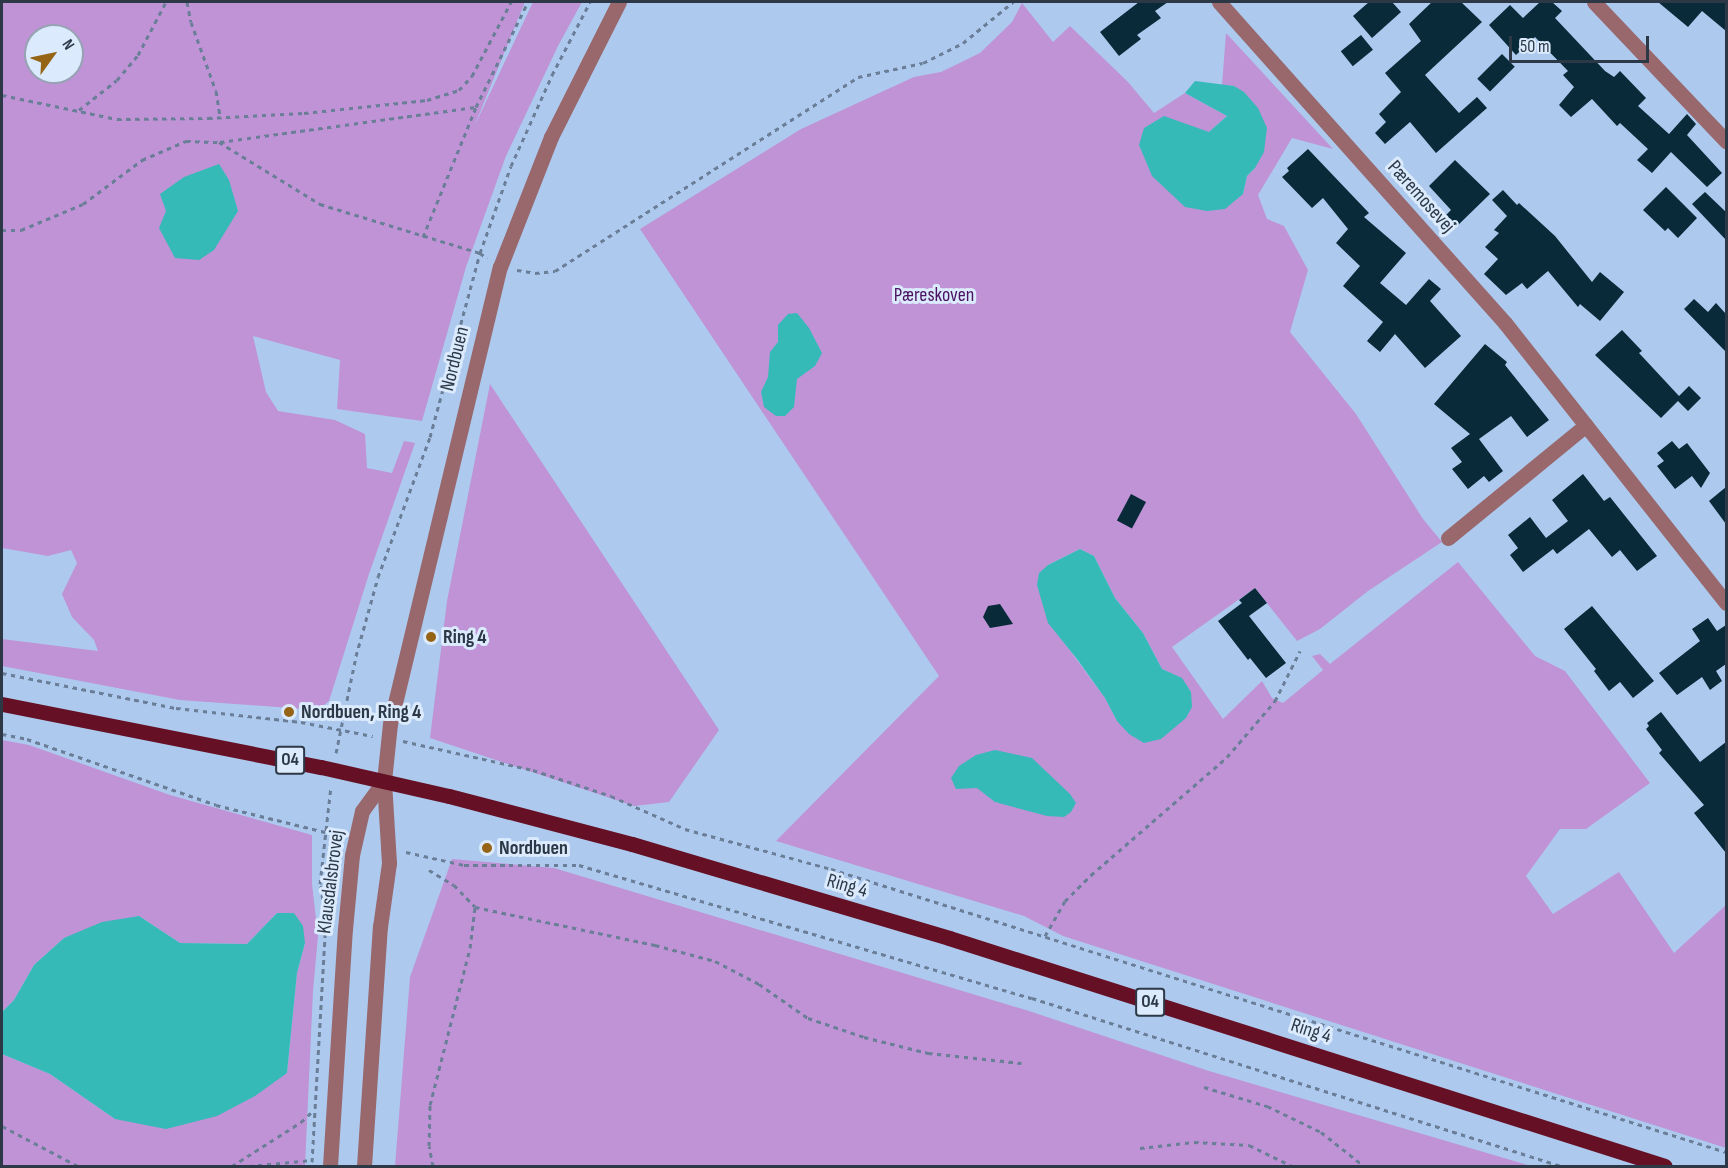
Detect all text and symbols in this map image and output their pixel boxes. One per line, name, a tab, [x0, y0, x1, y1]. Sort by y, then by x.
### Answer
north arrow	[24, 24, 84, 84]
scale bar	[1512, 24, 1652, 62]
text: N	[58, 36, 78, 54]
text: 50 m	[1520, 36, 1550, 57]
street label: Pæremosevej	[1382, 156, 1460, 238]
park label: Pæreskoven	[894, 283, 974, 307]
street label: Nordbuen	[435, 324, 475, 394]
place label: Ring 4	[443, 625, 487, 649]
marker: Ring 4	[424, 630, 438, 644]
place label: Nordbuen, Ring 4	[301, 700, 421, 724]
marker: Nordbuen, Ring 4	[282, 705, 296, 719]
road number: O4	[275, 745, 305, 775]
street label: Klausdalsbrovej	[313, 829, 349, 935]
place label: Nordbuen	[499, 836, 568, 860]
marker: Nordbuen	[480, 841, 494, 855]
street label: Ring 4	[824, 869, 870, 903]
road number: O4	[1135, 987, 1165, 1017]
street label: Ring 4	[1288, 1013, 1334, 1049]

